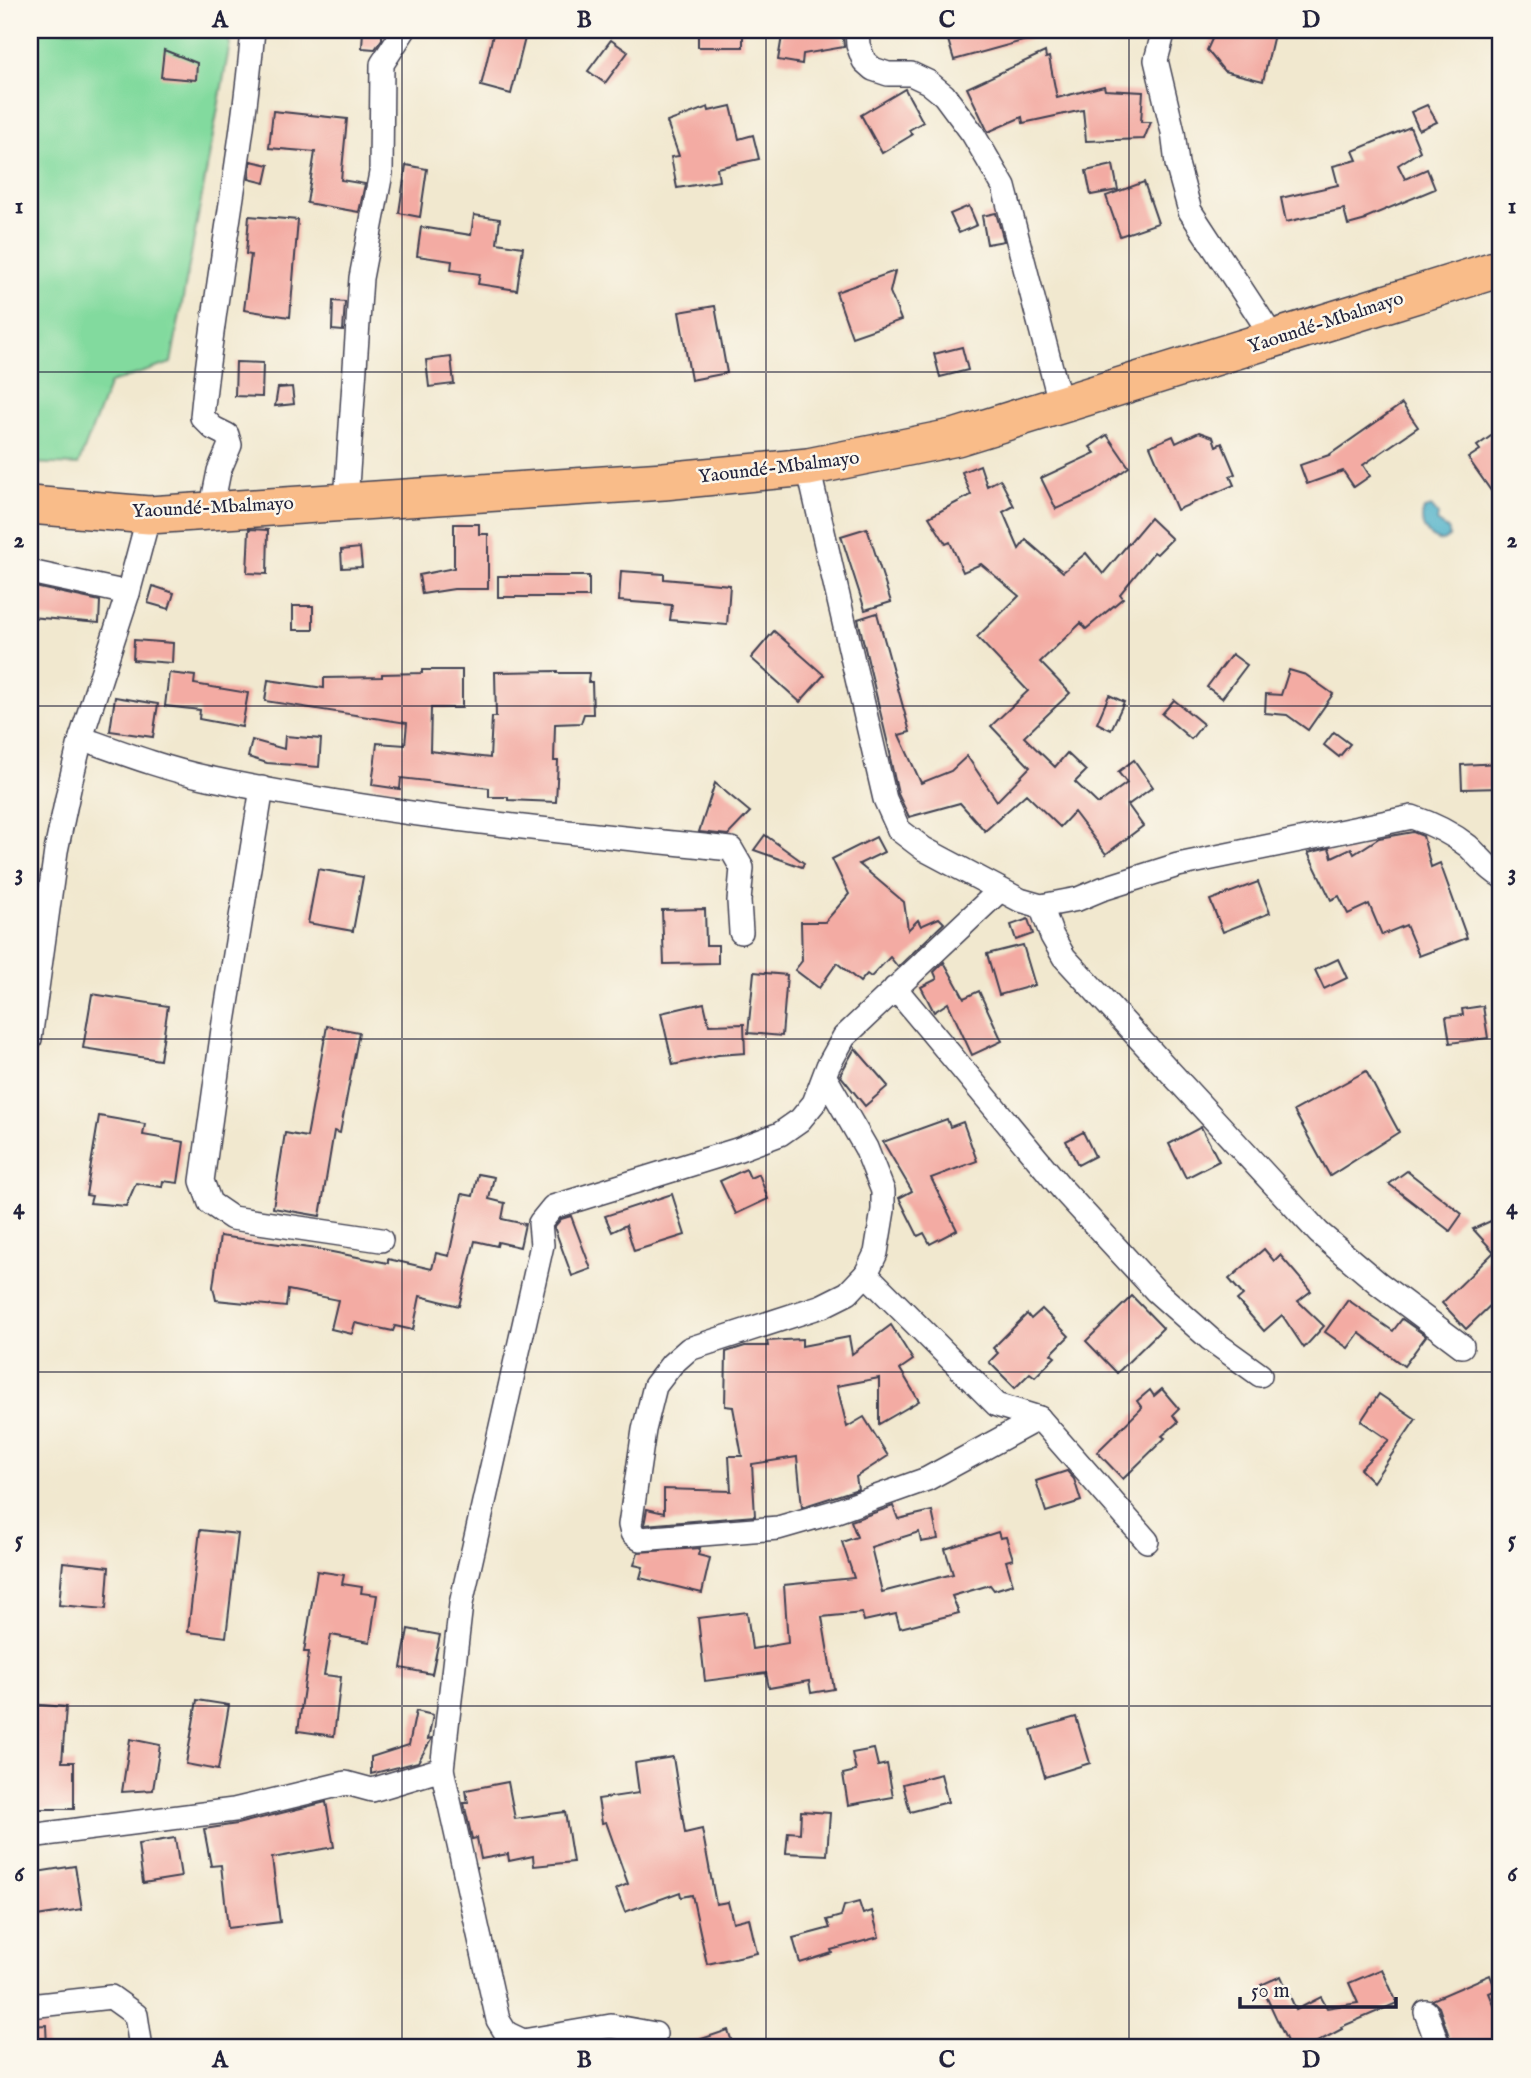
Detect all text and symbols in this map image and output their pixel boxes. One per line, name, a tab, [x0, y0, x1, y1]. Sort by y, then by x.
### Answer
text: A	[211, 6, 229, 35]
text: B	[576, 6, 592, 35]
text: C	[939, 6, 956, 35]
text: D	[1302, 6, 1320, 35]
text: 1	[15, 192, 23, 221]
text: 1	[1508, 192, 1516, 221]
street label: Yaoundé-Mbalmayo	[1245, 287, 1407, 359]
street label: Yaoundé-Mbalmayo	[697, 446, 861, 490]
street label: Yaoundé-Mbalmayo	[132, 492, 294, 524]
text: 2	[14, 526, 25, 555]
text: 2	[1507, 526, 1518, 555]
text: 3	[15, 859, 23, 888]
text: 3	[1508, 859, 1516, 888]
text: 4	[13, 1193, 25, 1222]
text: 4	[1506, 1193, 1518, 1222]
text: 5	[15, 1526, 24, 1555]
text: 5	[1508, 1526, 1517, 1555]
text: 6	[14, 1860, 25, 1889]
text: 6	[1507, 1860, 1518, 1889]
scale bar	[1240, 1966, 1396, 2010]
text: 50 m	[1251, 1978, 1290, 2005]
text: A	[211, 2046, 229, 2075]
text: B	[576, 2046, 592, 2075]
text: C	[939, 2046, 956, 2075]
text: D	[1302, 2046, 1320, 2075]

